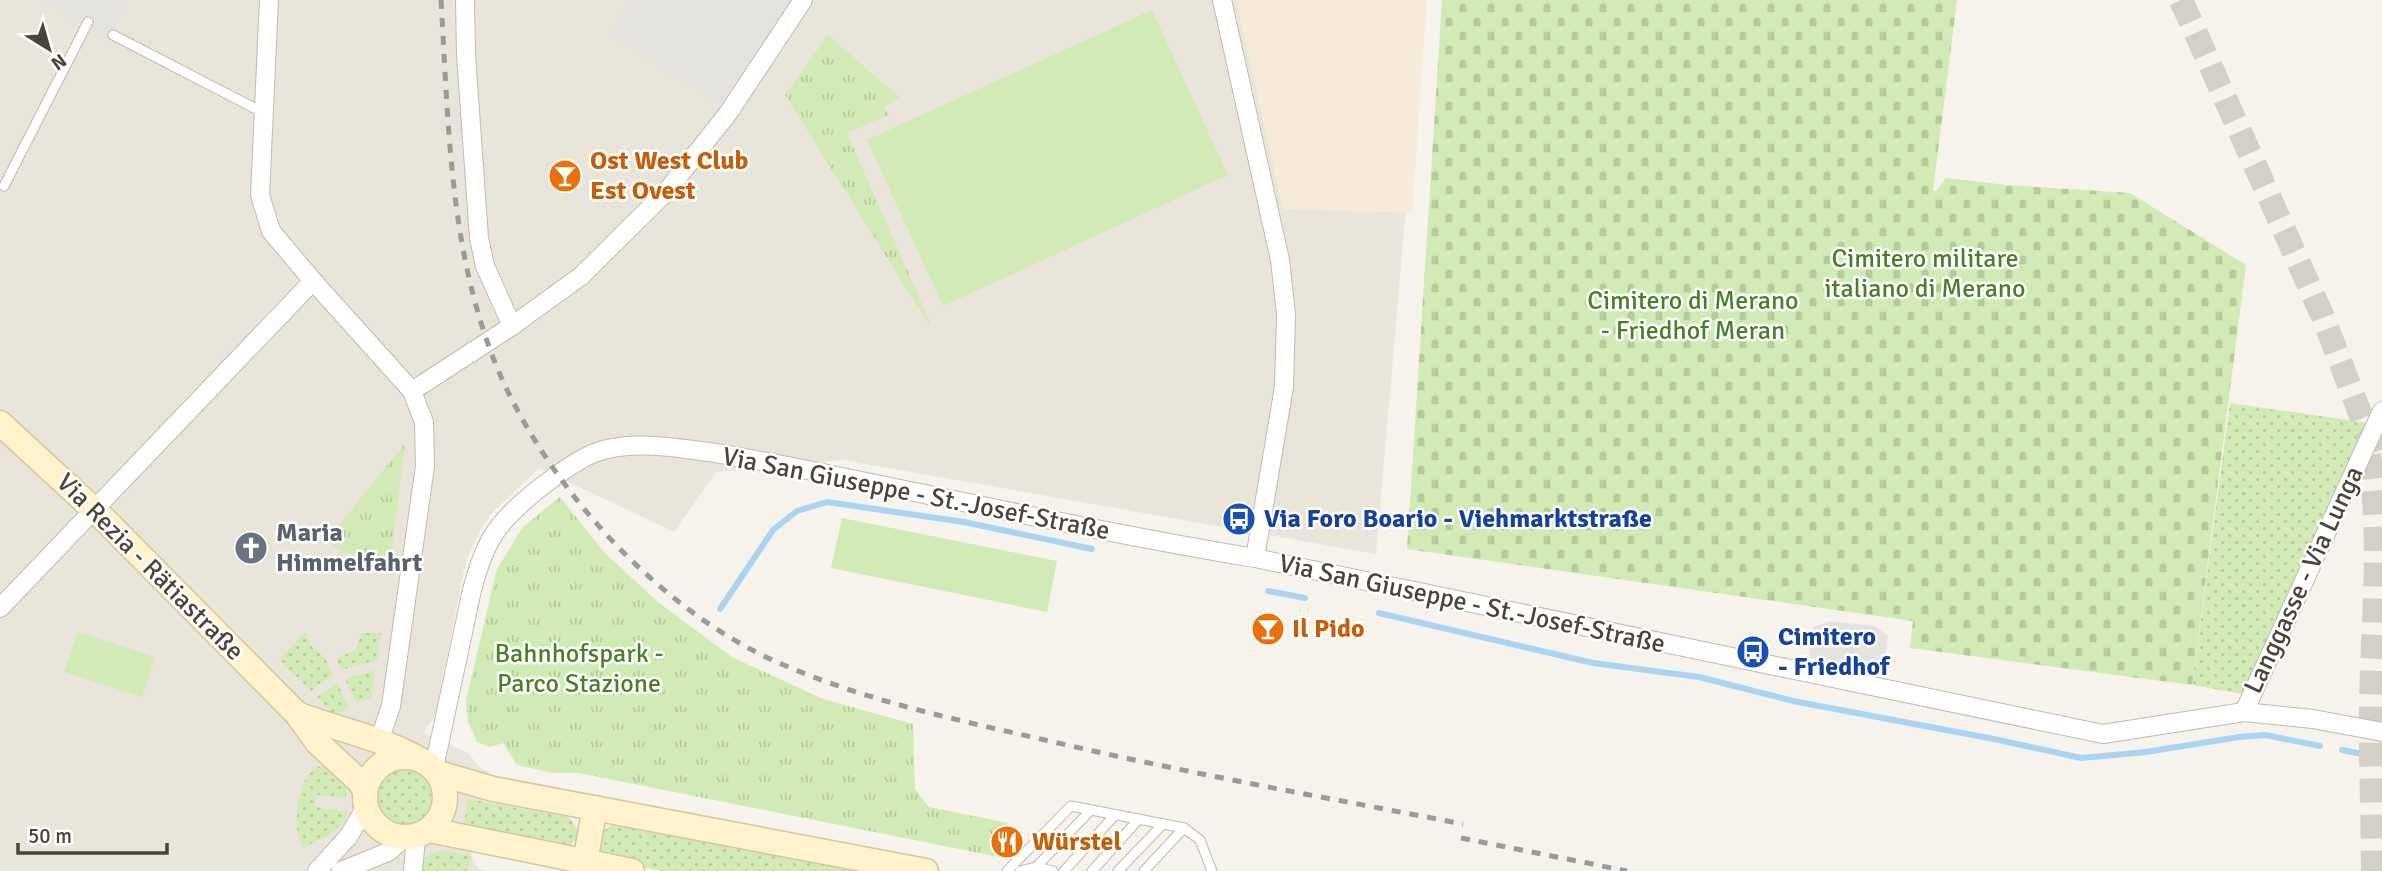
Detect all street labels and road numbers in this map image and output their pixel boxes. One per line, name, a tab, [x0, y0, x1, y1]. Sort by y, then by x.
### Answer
street label: Via San Giuseppe - St.-Josef-Straße	[720, 441, 1112, 547]
street label: Langgasse - Via Lunga	[2237, 461, 2371, 699]
street label: Via Rezia - Rätiastraße	[50, 467, 250, 667]
street label: Via San Giuseppe - St.-Josef-Straße	[1276, 547, 1668, 661]

